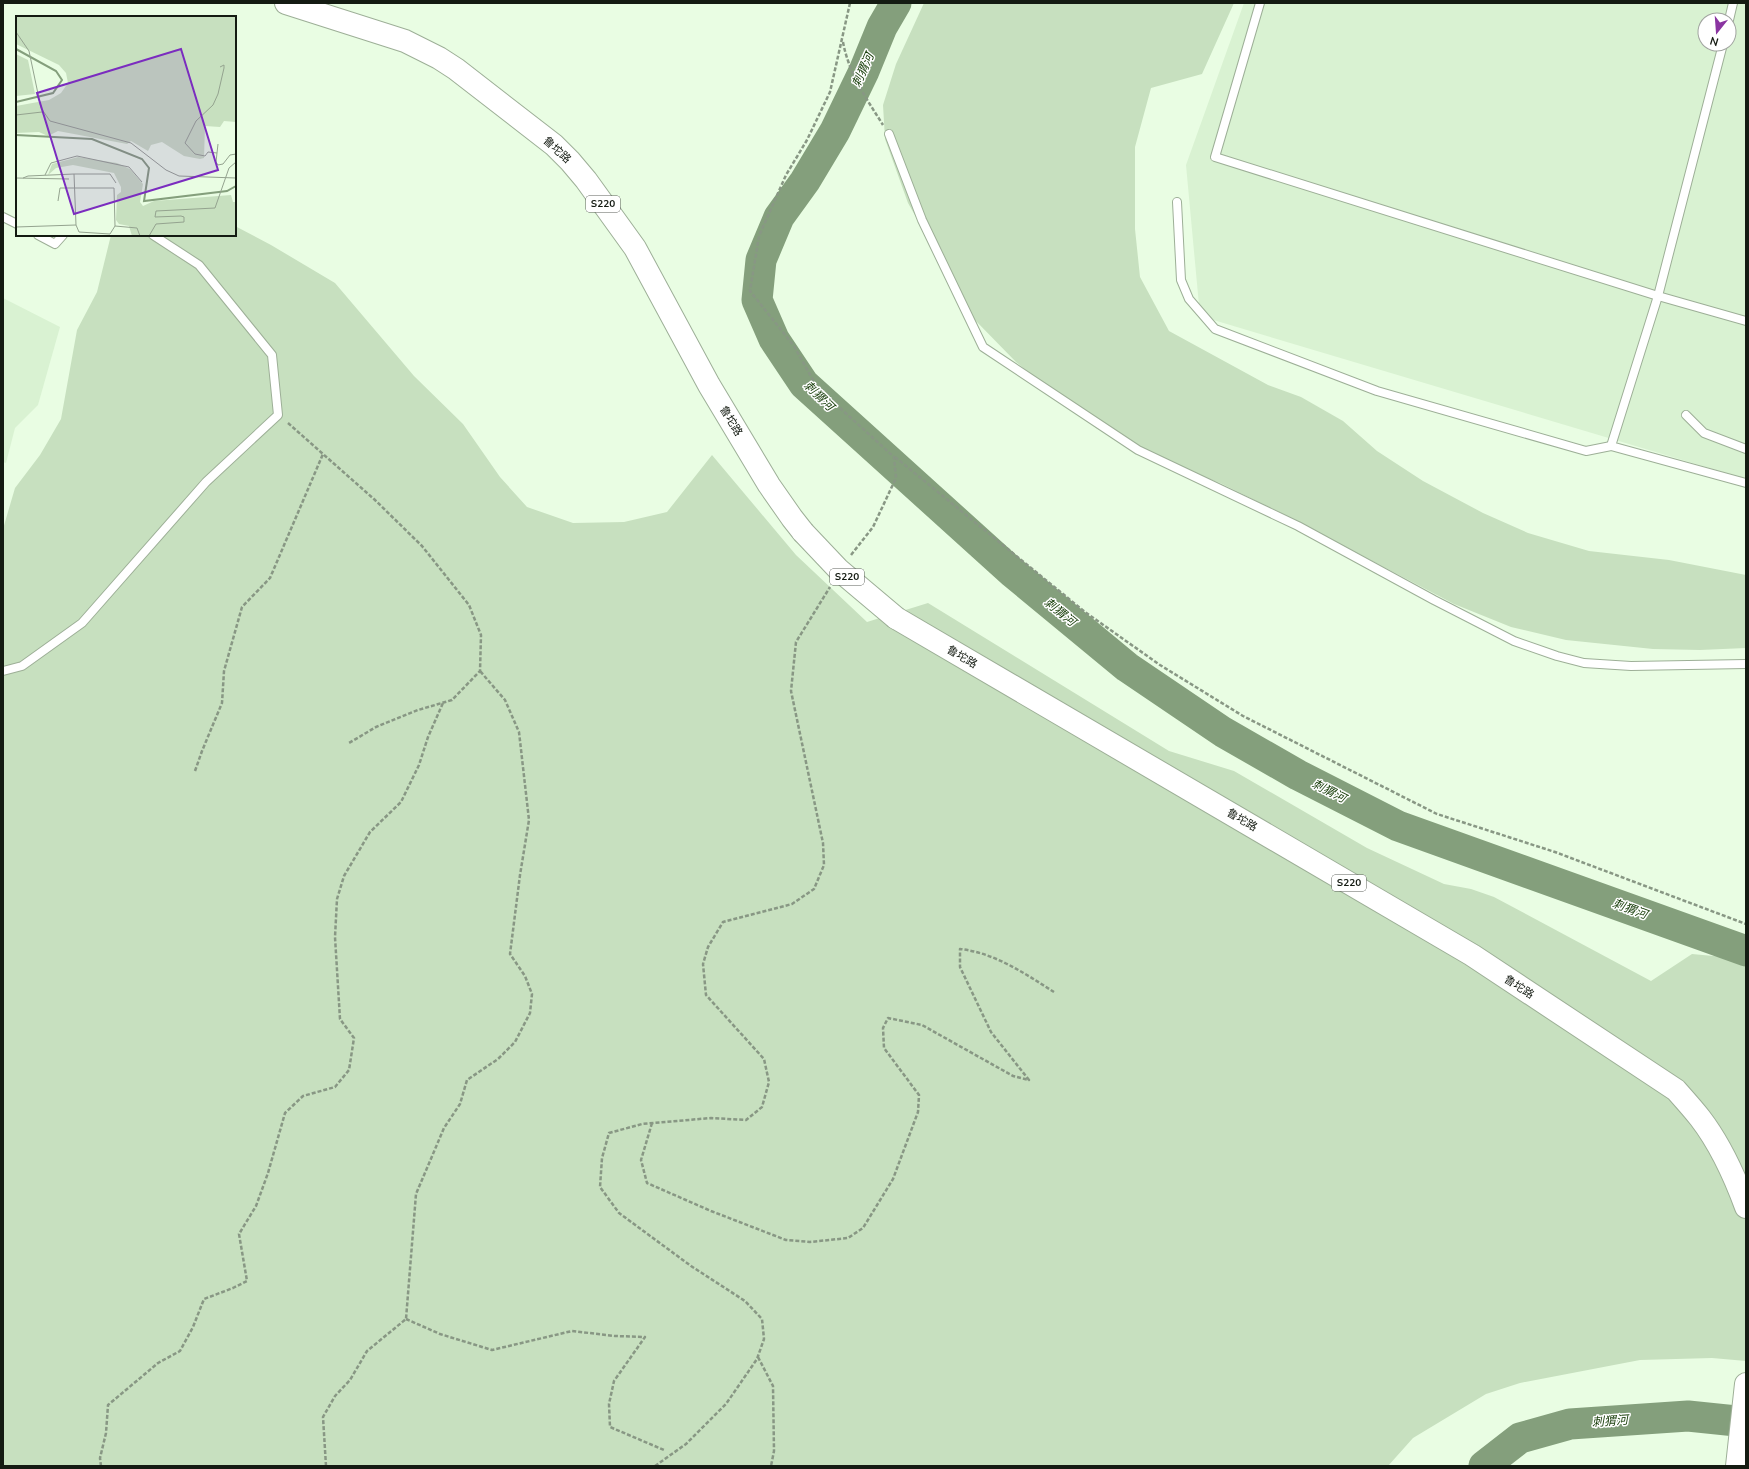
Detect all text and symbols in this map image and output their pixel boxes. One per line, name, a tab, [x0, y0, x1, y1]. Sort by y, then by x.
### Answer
north arrow	[1697, 12, 1737, 52]
inset map	[16, 16, 236, 236]
text: N	[1708, 33, 1720, 49]
water label: 刺猬河	[848, 48, 878, 90]
street label: 鲁坨路	[540, 133, 574, 167]
road number: S220	[586, 196, 620, 212]
water label: 刺猬河	[800, 378, 839, 416]
street label: 鲁坨路	[716, 403, 746, 439]
road number: S220	[830, 569, 864, 585]
water label: 刺猬河	[1041, 594, 1081, 631]
street label: 鲁坨路	[944, 642, 980, 672]
water label: 刺猬河	[1309, 776, 1350, 807]
street label: 鲁坨路	[1224, 805, 1260, 835]
road number: S220	[1332, 875, 1366, 891]
water label: 刺猬河	[1610, 895, 1652, 923]
street label: 鲁坨路	[1501, 972, 1537, 1002]
water label: 刺猬河	[1591, 1412, 1631, 1430]

